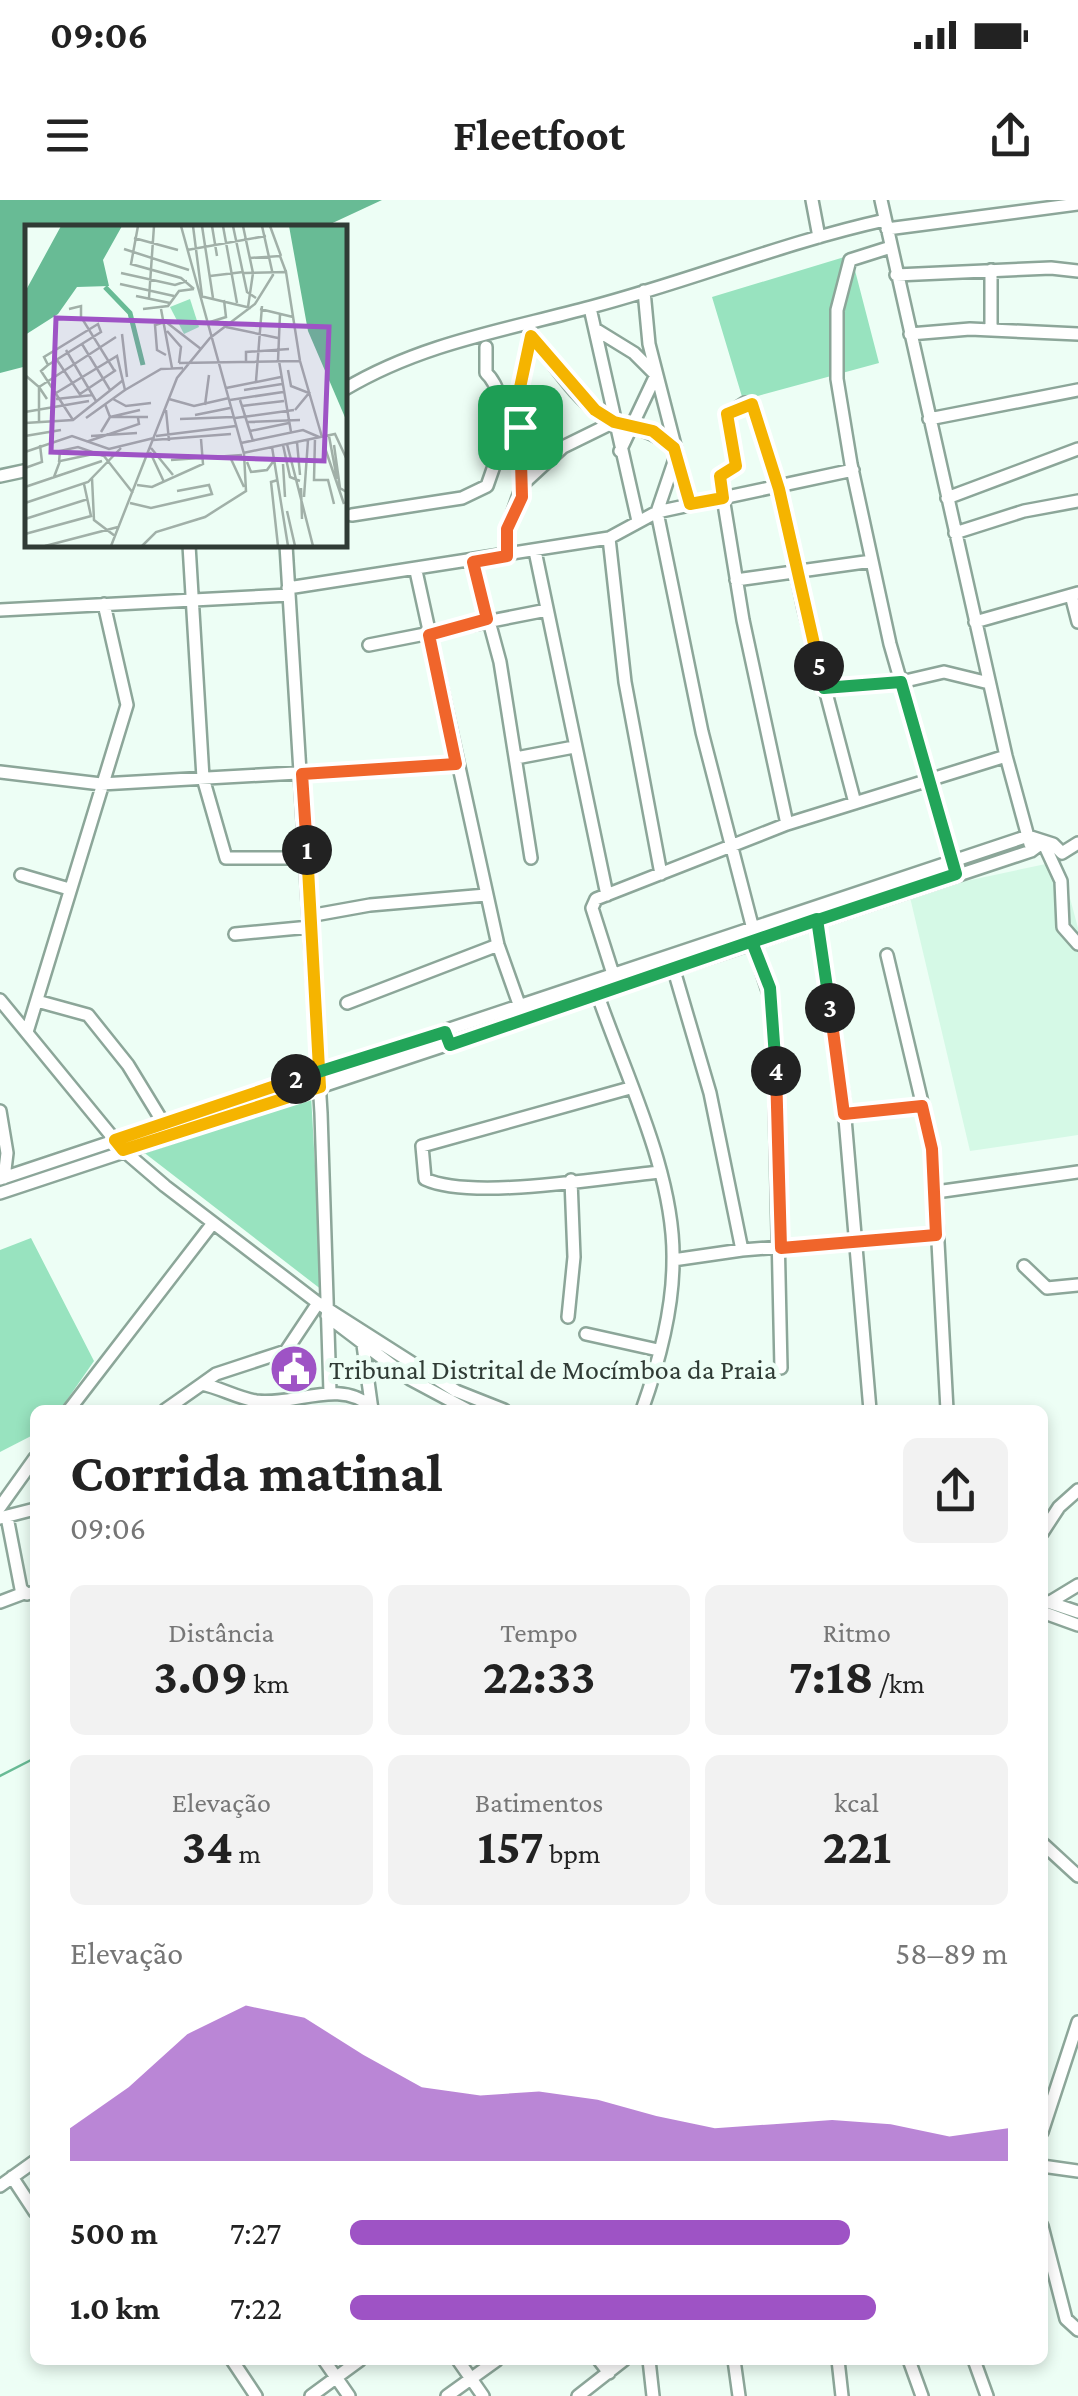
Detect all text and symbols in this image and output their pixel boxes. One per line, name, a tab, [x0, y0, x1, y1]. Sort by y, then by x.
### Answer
text: 09:06	[50, 14, 148, 56]
icon: menu	[40, 108, 95, 163]
icon: share	[983, 108, 1038, 163]
text: Fleetfoot	[453, 110, 625, 160]
inset map	[25, 225, 348, 548]
pin	[478, 385, 563, 470]
icon: arrive	[493, 400, 548, 455]
pin: 5	[794, 641, 844, 691]
text: 5	[812, 650, 826, 681]
pin: 1	[282, 825, 332, 875]
text: 1	[302, 834, 312, 865]
pin: 3	[805, 983, 855, 1033]
text: 3	[823, 992, 837, 1023]
pin: 4	[751, 1046, 801, 1096]
pin: 2	[271, 1054, 321, 1104]
text: 4	[768, 1055, 784, 1086]
text: 2	[289, 1063, 303, 1094]
public building icon: Tribunal Distrital de Mocímboa da Praia	[268, 1343, 320, 1395]
place label: Tribunal Distrital de Mocímboa da Praia	[329, 1354, 777, 1385]
button: share	[903, 1438, 1008, 1543]
text: Corrida matinal	[70, 1442, 443, 1503]
text: 09:06	[70, 1510, 146, 1546]
text: Distância	[168, 1617, 274, 1648]
text: Tempo	[500, 1617, 578, 1648]
text: Ritmo	[822, 1617, 891, 1648]
text: 3.09	[154, 1648, 248, 1704]
text: 22:33	[483, 1648, 595, 1704]
text: 7:18	[789, 1648, 874, 1704]
text: km	[248, 1668, 289, 1699]
text: /km	[874, 1668, 925, 1699]
text: Elevação	[172, 1787, 271, 1818]
text: Batimentos	[475, 1787, 603, 1818]
text: kcal	[834, 1787, 879, 1818]
text: 34	[182, 1818, 233, 1874]
text: 157	[477, 1818, 544, 1874]
text: 221	[822, 1818, 891, 1874]
text: m	[233, 1838, 261, 1869]
text: bpm	[544, 1838, 601, 1869]
text: Elevação	[70, 1935, 183, 1971]
text: 58–89 m	[895, 1935, 1008, 1971]
text: 500 m	[70, 2215, 158, 2251]
text: 7:27	[230, 2215, 281, 2251]
text: 1.0 km	[70, 2290, 160, 2326]
text: 7:22	[230, 2290, 282, 2326]

